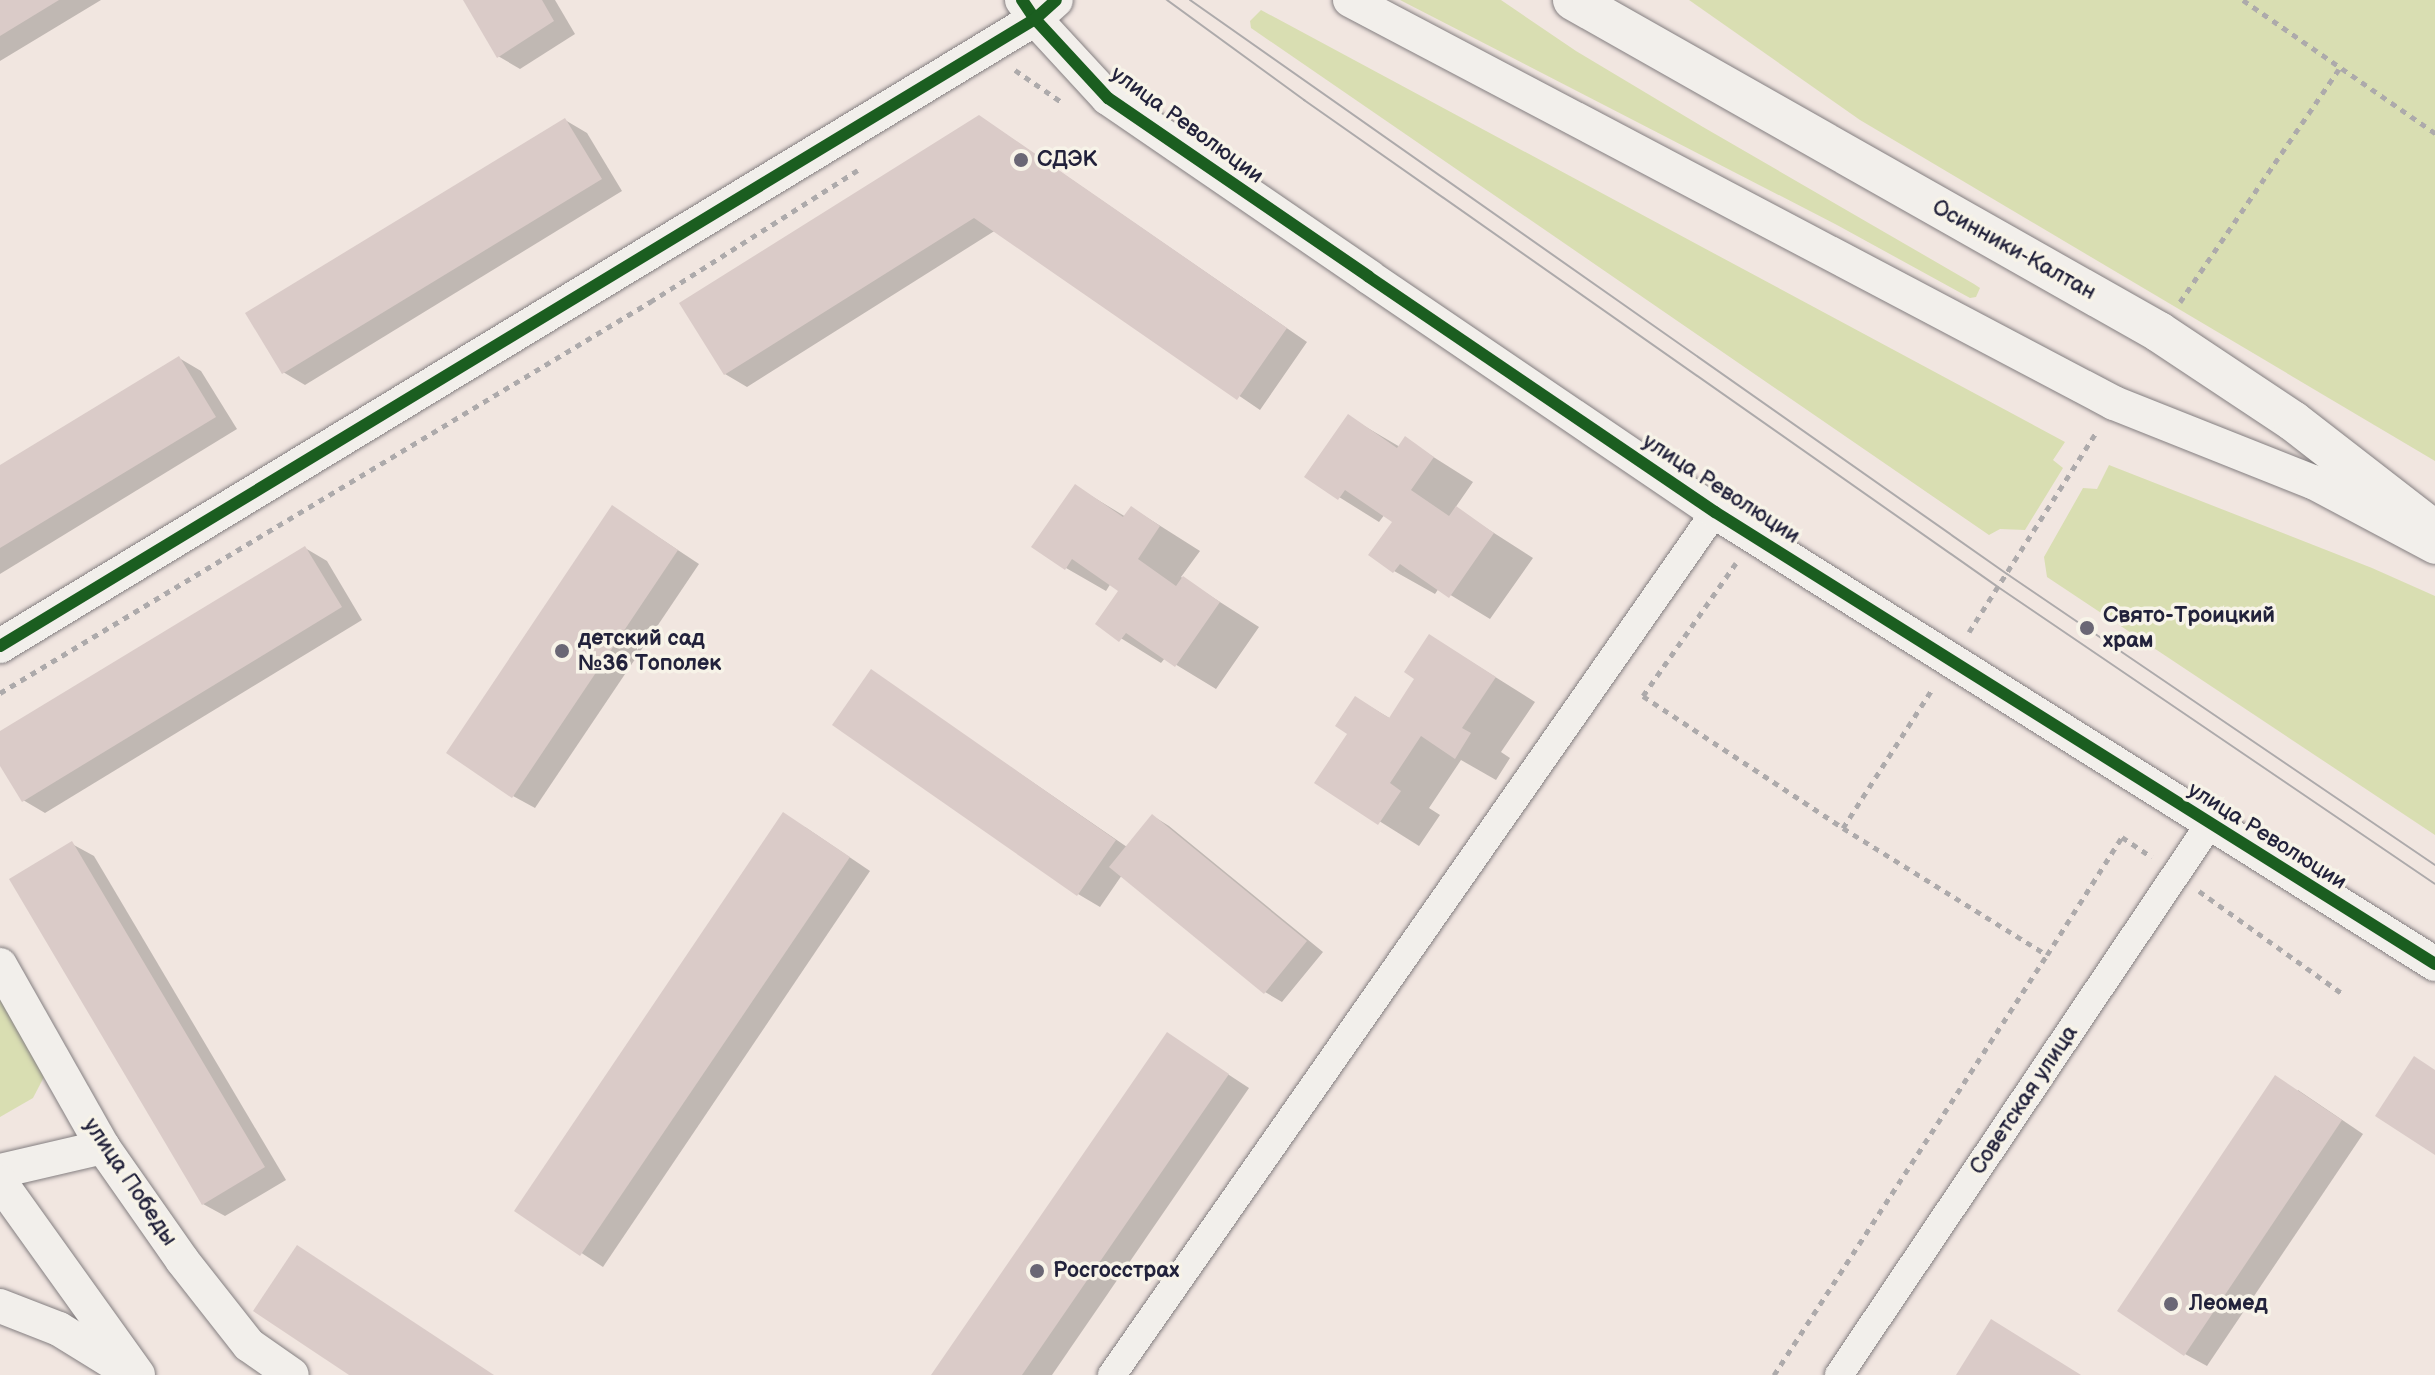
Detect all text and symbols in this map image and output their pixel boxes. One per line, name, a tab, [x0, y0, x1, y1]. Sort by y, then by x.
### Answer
street label: улица Революции	[1106, 61, 1268, 189]
place label: СДЭК	[1037, 147, 1097, 173]
marker: СДЭК	[1012, 151, 1030, 169]
street label: Осинники-Калтан	[1928, 194, 2100, 306]
street label: улица Революции	[1637, 428, 1805, 550]
place label: Свято-Троицкий храм	[2103, 602, 2275, 654]
marker: Свято-Троицкий храм	[2078, 619, 2096, 637]
place label: детский сад №36 Тополек	[578, 625, 721, 676]
marker: детский сад №36 Тополек	[553, 642, 571, 660]
street label: улица Революции	[2183, 777, 2351, 895]
street label: Советская улица	[1964, 1020, 2084, 1180]
street label: улица Победы	[78, 1113, 182, 1251]
place label: Росгосстрах	[1053, 1258, 1179, 1284]
marker: Росгосстрах	[1028, 1262, 1046, 1280]
place label: Леомед	[2189, 1291, 2268, 1317]
marker: Леомед	[2160, 1293, 2182, 1315]

